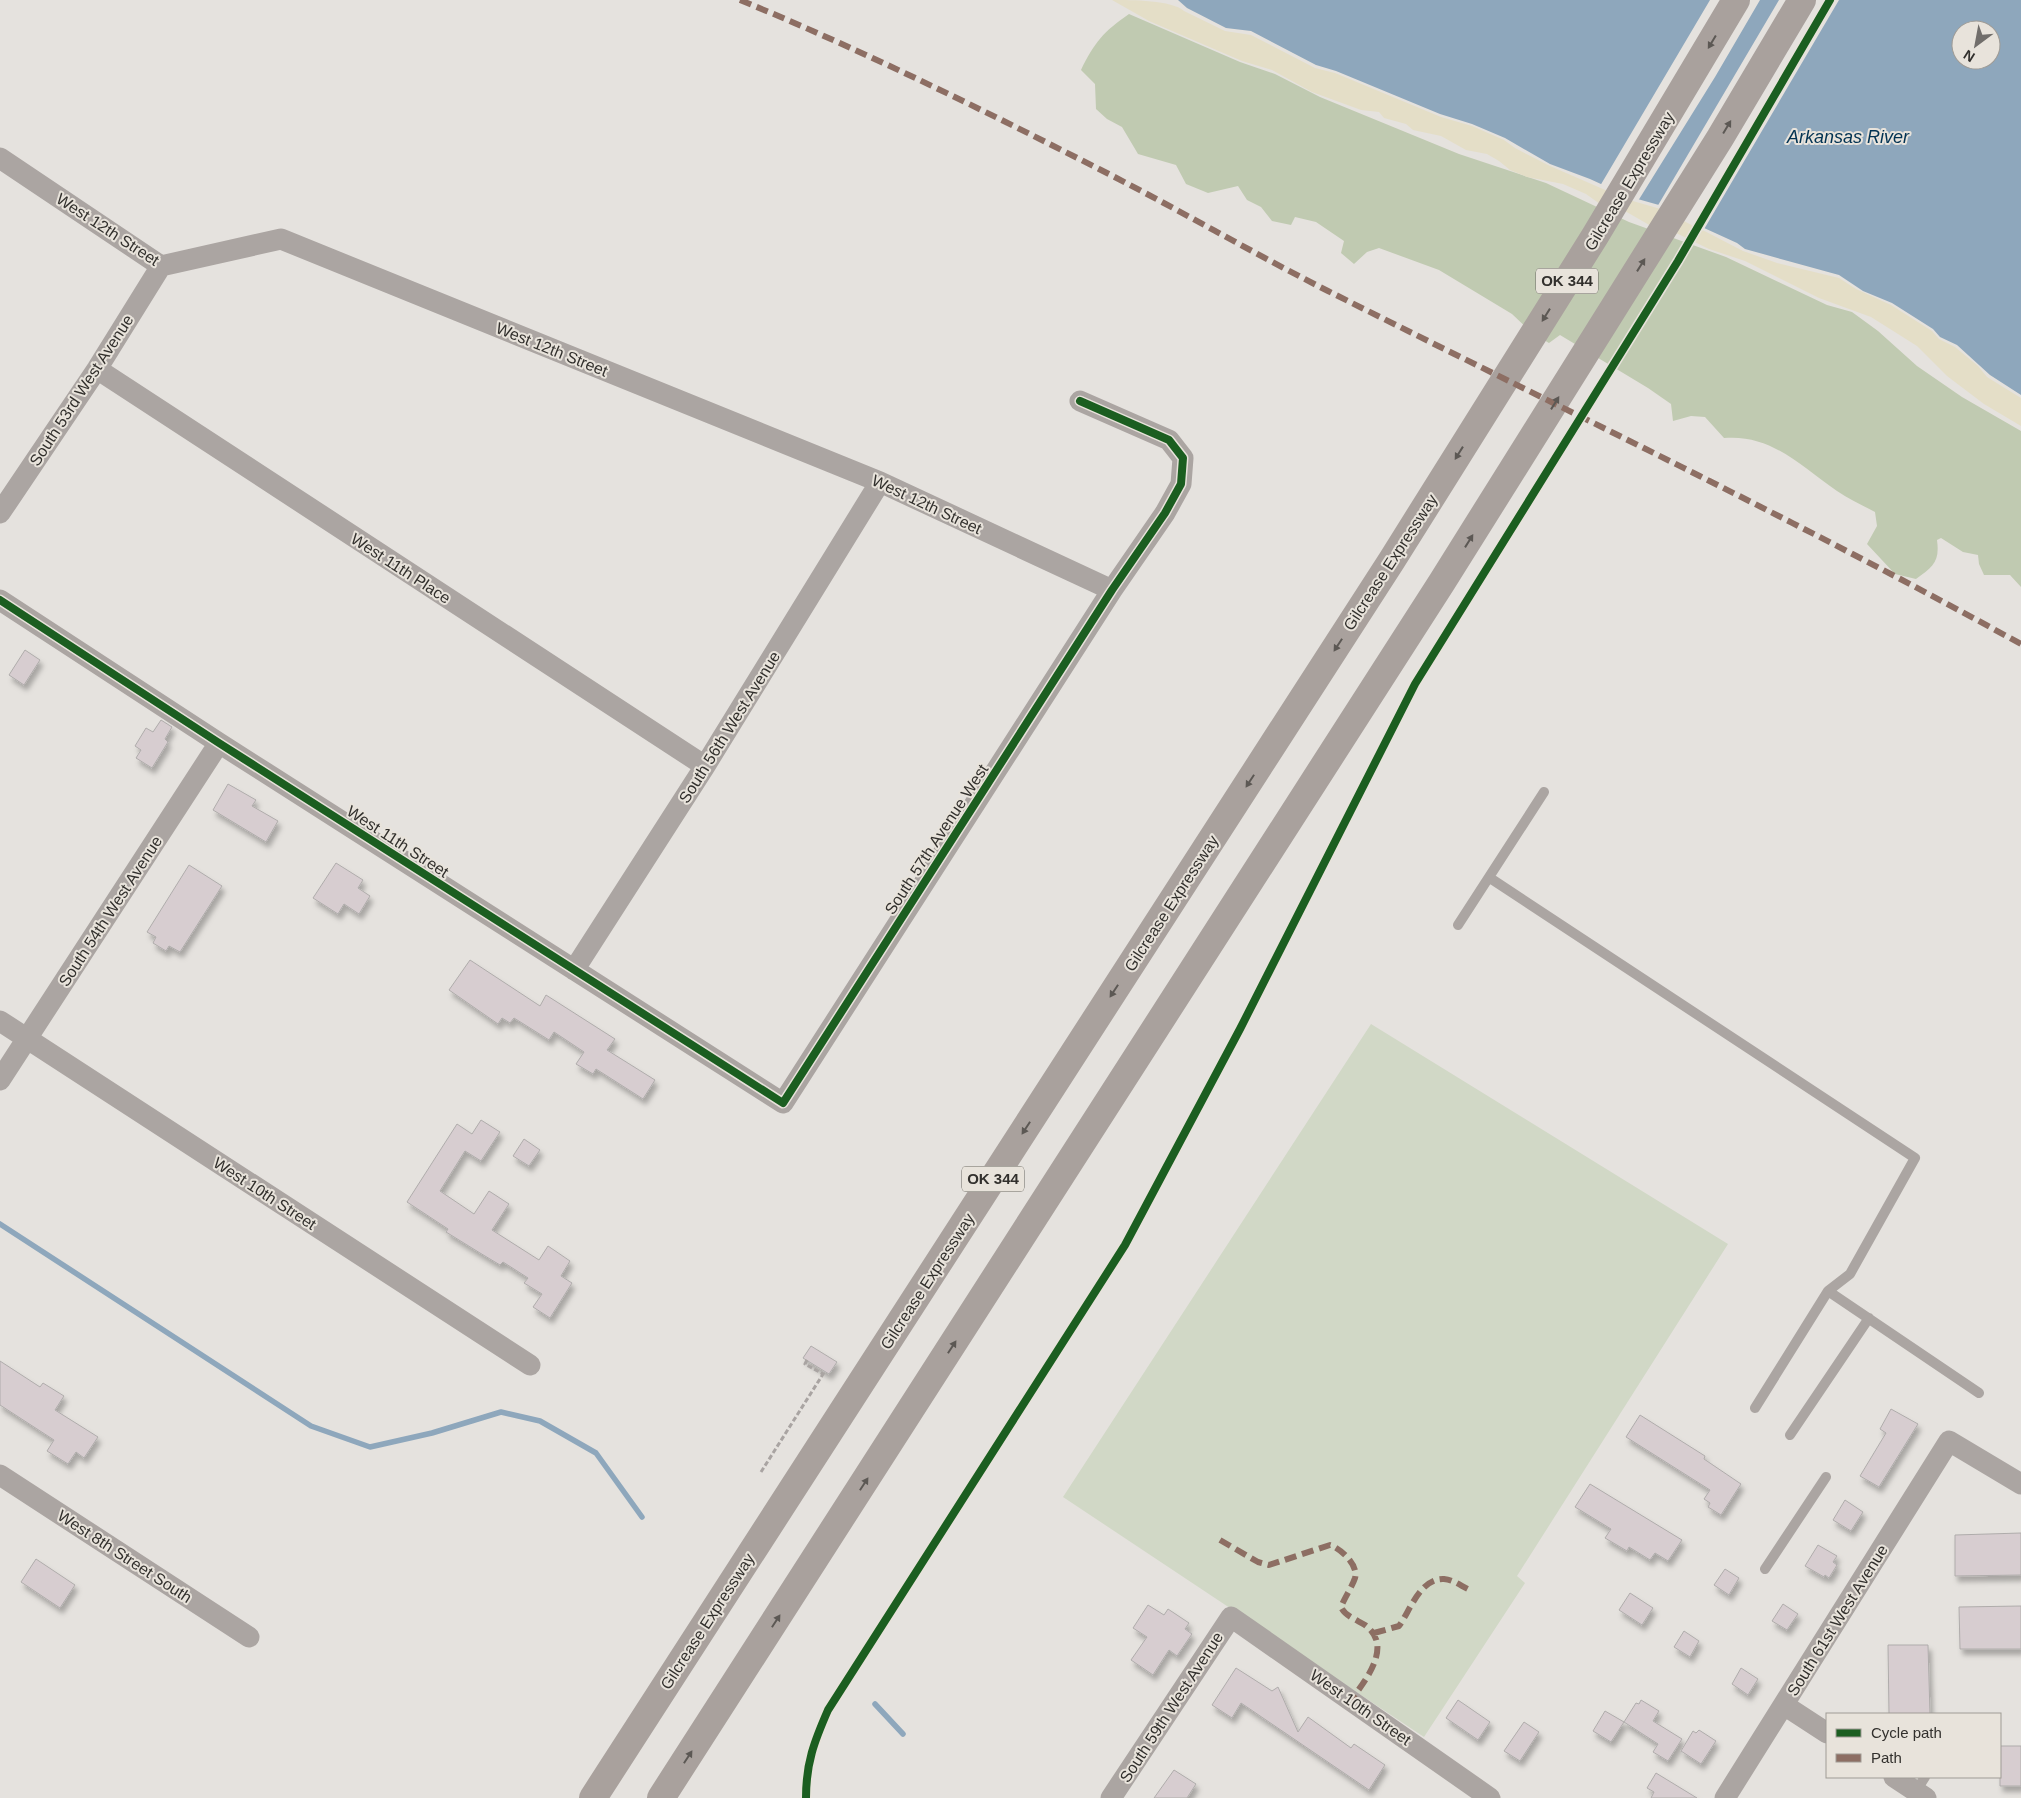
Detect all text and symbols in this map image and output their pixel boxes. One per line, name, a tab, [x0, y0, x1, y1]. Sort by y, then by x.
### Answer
north arrow	[1951, 20, 2001, 70]
one-way arrow	[1708, 36, 1717, 49]
text: N	[1961, 47, 1978, 65]
street label: Gilcrease Expressway	[1581, 109, 1677, 253]
one-way arrow	[1722, 120, 1731, 134]
water label: Arkansas River	[1786, 127, 1910, 147]
street label: West 12th Street	[53, 190, 163, 269]
one-way arrow	[1637, 259, 1646, 272]
road number: OK 344	[1536, 268, 1598, 294]
one-way arrow	[1541, 309, 1550, 322]
street label: South 53rd West Avenue	[26, 312, 137, 469]
street label: West 12th Street	[494, 319, 611, 380]
one-way arrow	[1551, 397, 1560, 410]
one-way arrow	[1455, 447, 1464, 460]
street label: West 12th Street	[869, 472, 985, 538]
street label: Gilcrease Expressway	[1340, 491, 1441, 633]
street label: West 11th Place	[348, 530, 454, 607]
one-way arrow	[1464, 534, 1473, 547]
one-way arrow	[1333, 638, 1342, 651]
street label: South 56th West Avenue	[676, 648, 783, 806]
street label: South 57th Avenue West	[881, 761, 992, 918]
one-way arrow	[1245, 775, 1254, 788]
street label: West 11th Street	[344, 802, 452, 881]
street label: Gilcrease Expressway	[1121, 832, 1222, 974]
street label: South 54th West Avenue	[55, 833, 165, 990]
one-way arrow	[1109, 985, 1119, 998]
one-way arrow	[1021, 1121, 1031, 1135]
street label: West 10th Street	[210, 1154, 320, 1233]
road number: OK 344	[962, 1166, 1024, 1192]
street label: Gilcrease Expressway	[877, 1210, 978, 1352]
one-way arrow	[947, 1341, 957, 1354]
one-way arrow	[859, 1477, 869, 1491]
street label: West 8th Street South	[55, 1507, 195, 1606]
street label: South 61st West Avenue	[1784, 1542, 1891, 1699]
street label: Gilcrease Expressway	[657, 1550, 758, 1692]
one-way arrow	[771, 1614, 781, 1627]
street label: South 59th West Avenue	[1116, 1629, 1226, 1786]
street label: West 10th Street	[1307, 1666, 1415, 1749]
legend	[1826, 1713, 2001, 1778]
text: Cycle path	[1871, 1724, 1942, 1741]
text: Path	[1871, 1749, 1902, 1766]
one-way arrow	[683, 1750, 692, 1764]

